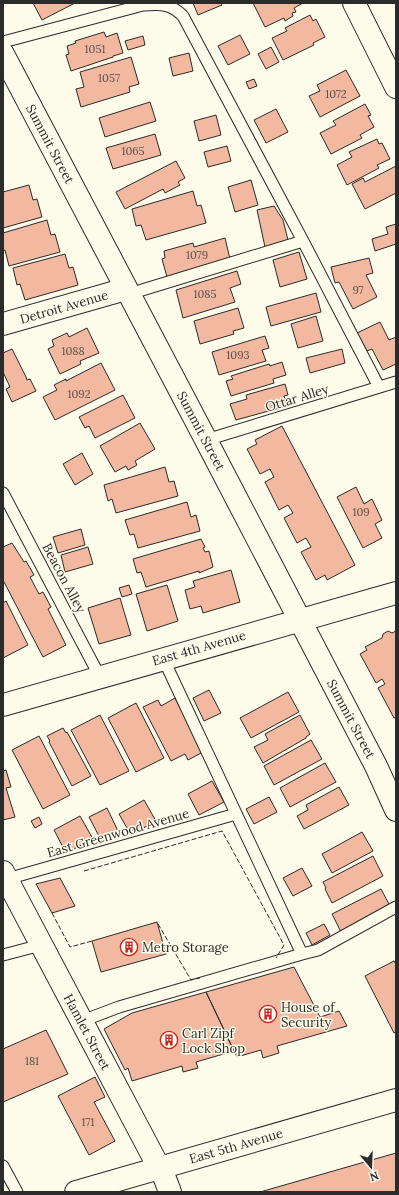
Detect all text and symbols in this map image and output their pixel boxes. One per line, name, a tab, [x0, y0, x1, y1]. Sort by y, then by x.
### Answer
house number: 1051	[85, 42, 105, 56]
house number: 1057	[98, 71, 120, 85]
house number: 1072	[325, 87, 347, 101]
street label: Summit Street	[22, 101, 78, 187]
house number: 1065	[121, 144, 145, 158]
house number: 1079	[186, 248, 208, 262]
house number: 97	[352, 283, 364, 297]
street label: Detroit Avenue	[18, 286, 110, 328]
house number: 1085	[193, 287, 217, 301]
house number: 1088	[61, 344, 85, 358]
house number: 1093	[226, 348, 250, 362]
street label: Ottar Alley	[263, 380, 331, 416]
house number: 1092	[67, 387, 91, 401]
street label: Summit Street	[173, 388, 229, 474]
house number: 109	[352, 505, 370, 519]
street label: Beacon Alley	[39, 540, 90, 616]
street label: East 4th Avenue	[150, 627, 248, 669]
street label: Summit Street	[323, 676, 379, 762]
street label: East Greenwood Avenue	[45, 805, 191, 861]
building icon: Metro Storage	[119, 937, 139, 957]
place label: Metro Storage	[142, 939, 229, 956]
street label: Hamlet Street	[60, 991, 114, 1073]
place label: House of Security	[281, 999, 336, 1031]
building icon: House of Security	[258, 1004, 278, 1024]
place label: Carl Zipf Lock Shop	[182, 1025, 245, 1057]
building icon: Carl Zipf Lock Shop	[159, 1030, 179, 1050]
house number: 181	[25, 1054, 39, 1068]
house number: 171	[81, 1115, 95, 1129]
street label: East 5th Avenue	[187, 1124, 285, 1168]
north arrow	[351, 1147, 391, 1187]
text: N	[367, 1168, 381, 1185]

